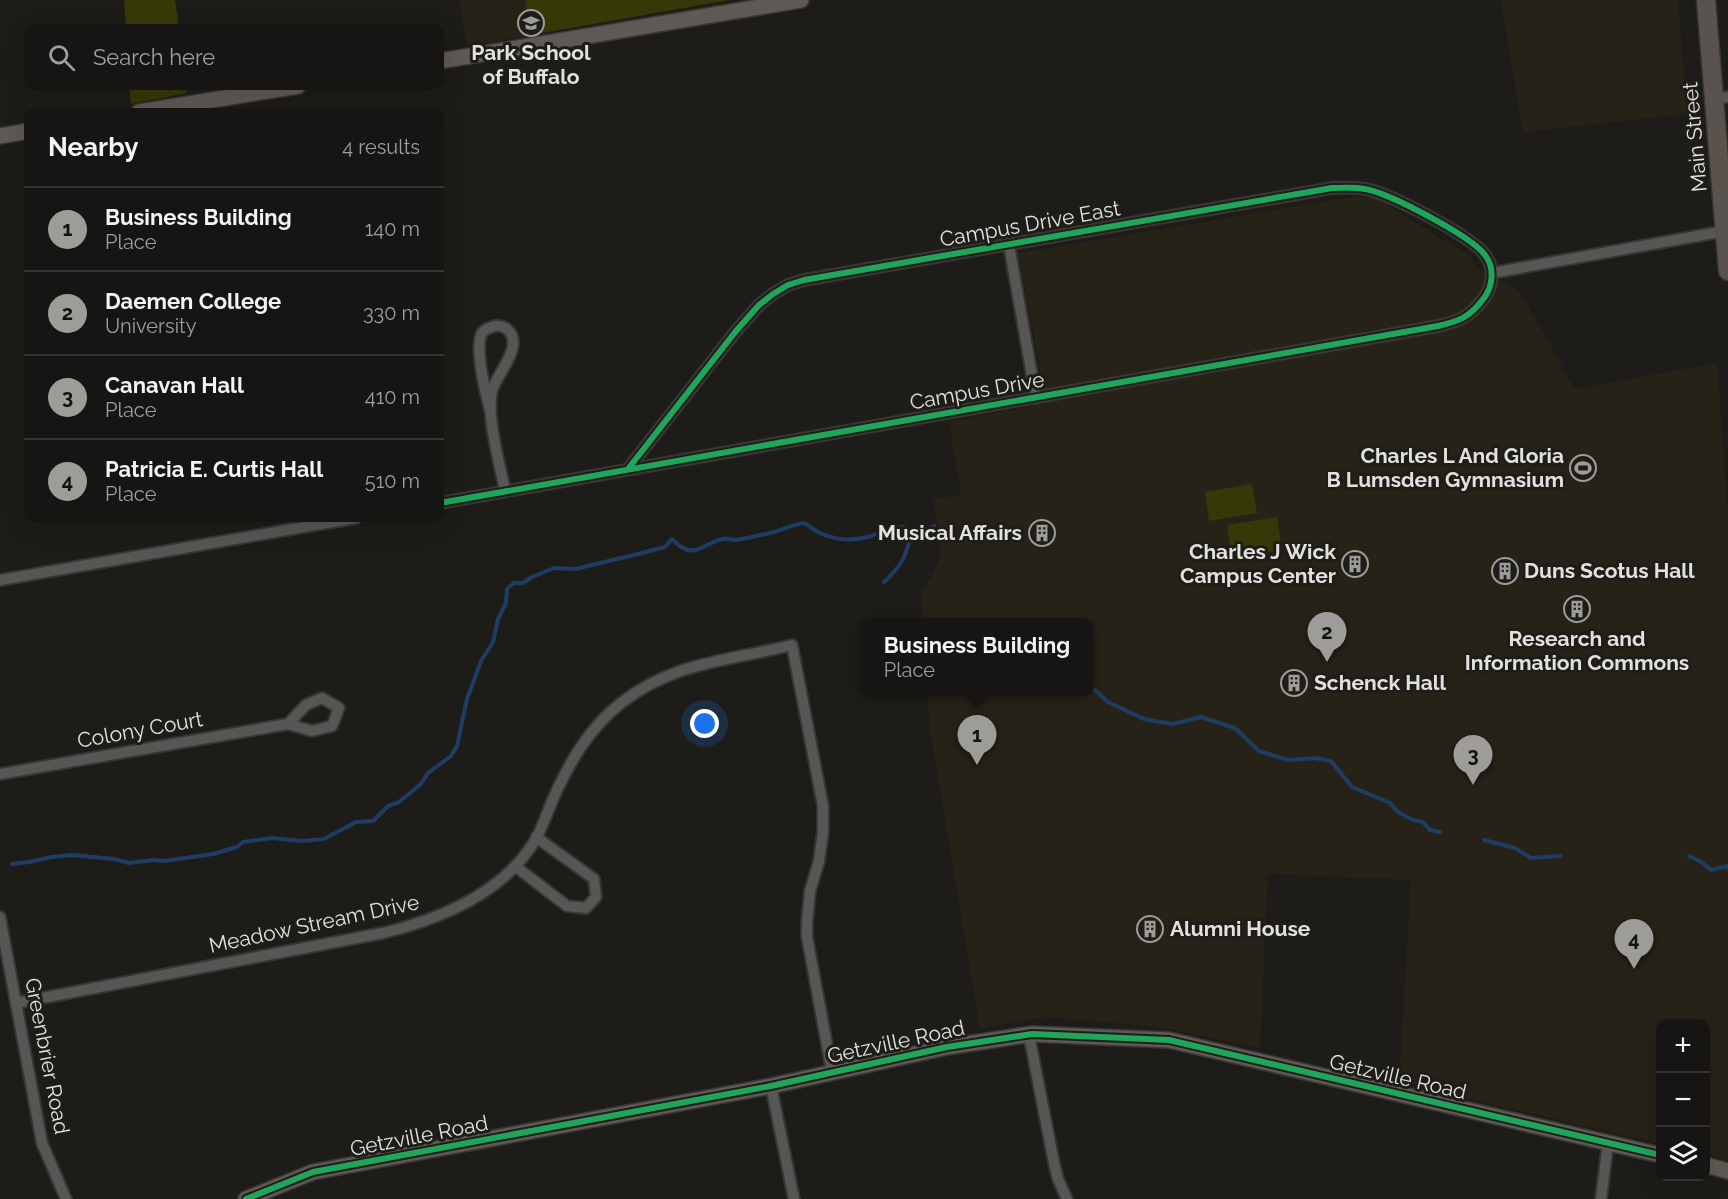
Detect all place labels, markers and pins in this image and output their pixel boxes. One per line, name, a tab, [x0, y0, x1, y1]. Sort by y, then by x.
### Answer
school or university icon: Park School of Buffalo	[516, 8, 546, 38]
place label: Park School of Buffalo	[471, 40, 591, 89]
place label: Charles L And Gloria B Lumsden Gymnasium	[1327, 443, 1564, 492]
sports icon: Charles L And Gloria B Lumsden Gymnasium	[1568, 453, 1598, 483]
building icon: Musical Affairs	[1027, 518, 1057, 548]
place label: Musical Affairs	[878, 520, 1022, 545]
place label: Charles J Wick Campus Center	[1180, 539, 1336, 588]
building icon: Charles J Wick Campus Center	[1340, 549, 1370, 579]
building icon: Duns Scotus Hall	[1490, 556, 1520, 586]
place label: Duns Scotus Hall	[1524, 558, 1695, 583]
building icon: Research and Information Commons	[1562, 594, 1592, 624]
pin: 2	[1308, 612, 1346, 662]
place label: Research and Information Commons	[1465, 626, 1689, 675]
building icon: Schenck Hall	[1279, 668, 1309, 698]
place label: Schenck Hall	[1314, 670, 1446, 695]
pin: 1	[958, 716, 996, 765]
pin: 3	[1454, 736, 1492, 785]
building icon: Alumni House	[1135, 914, 1165, 944]
place label: Alumni House	[1170, 916, 1311, 941]
pin: 4	[1614, 920, 1654, 969]

